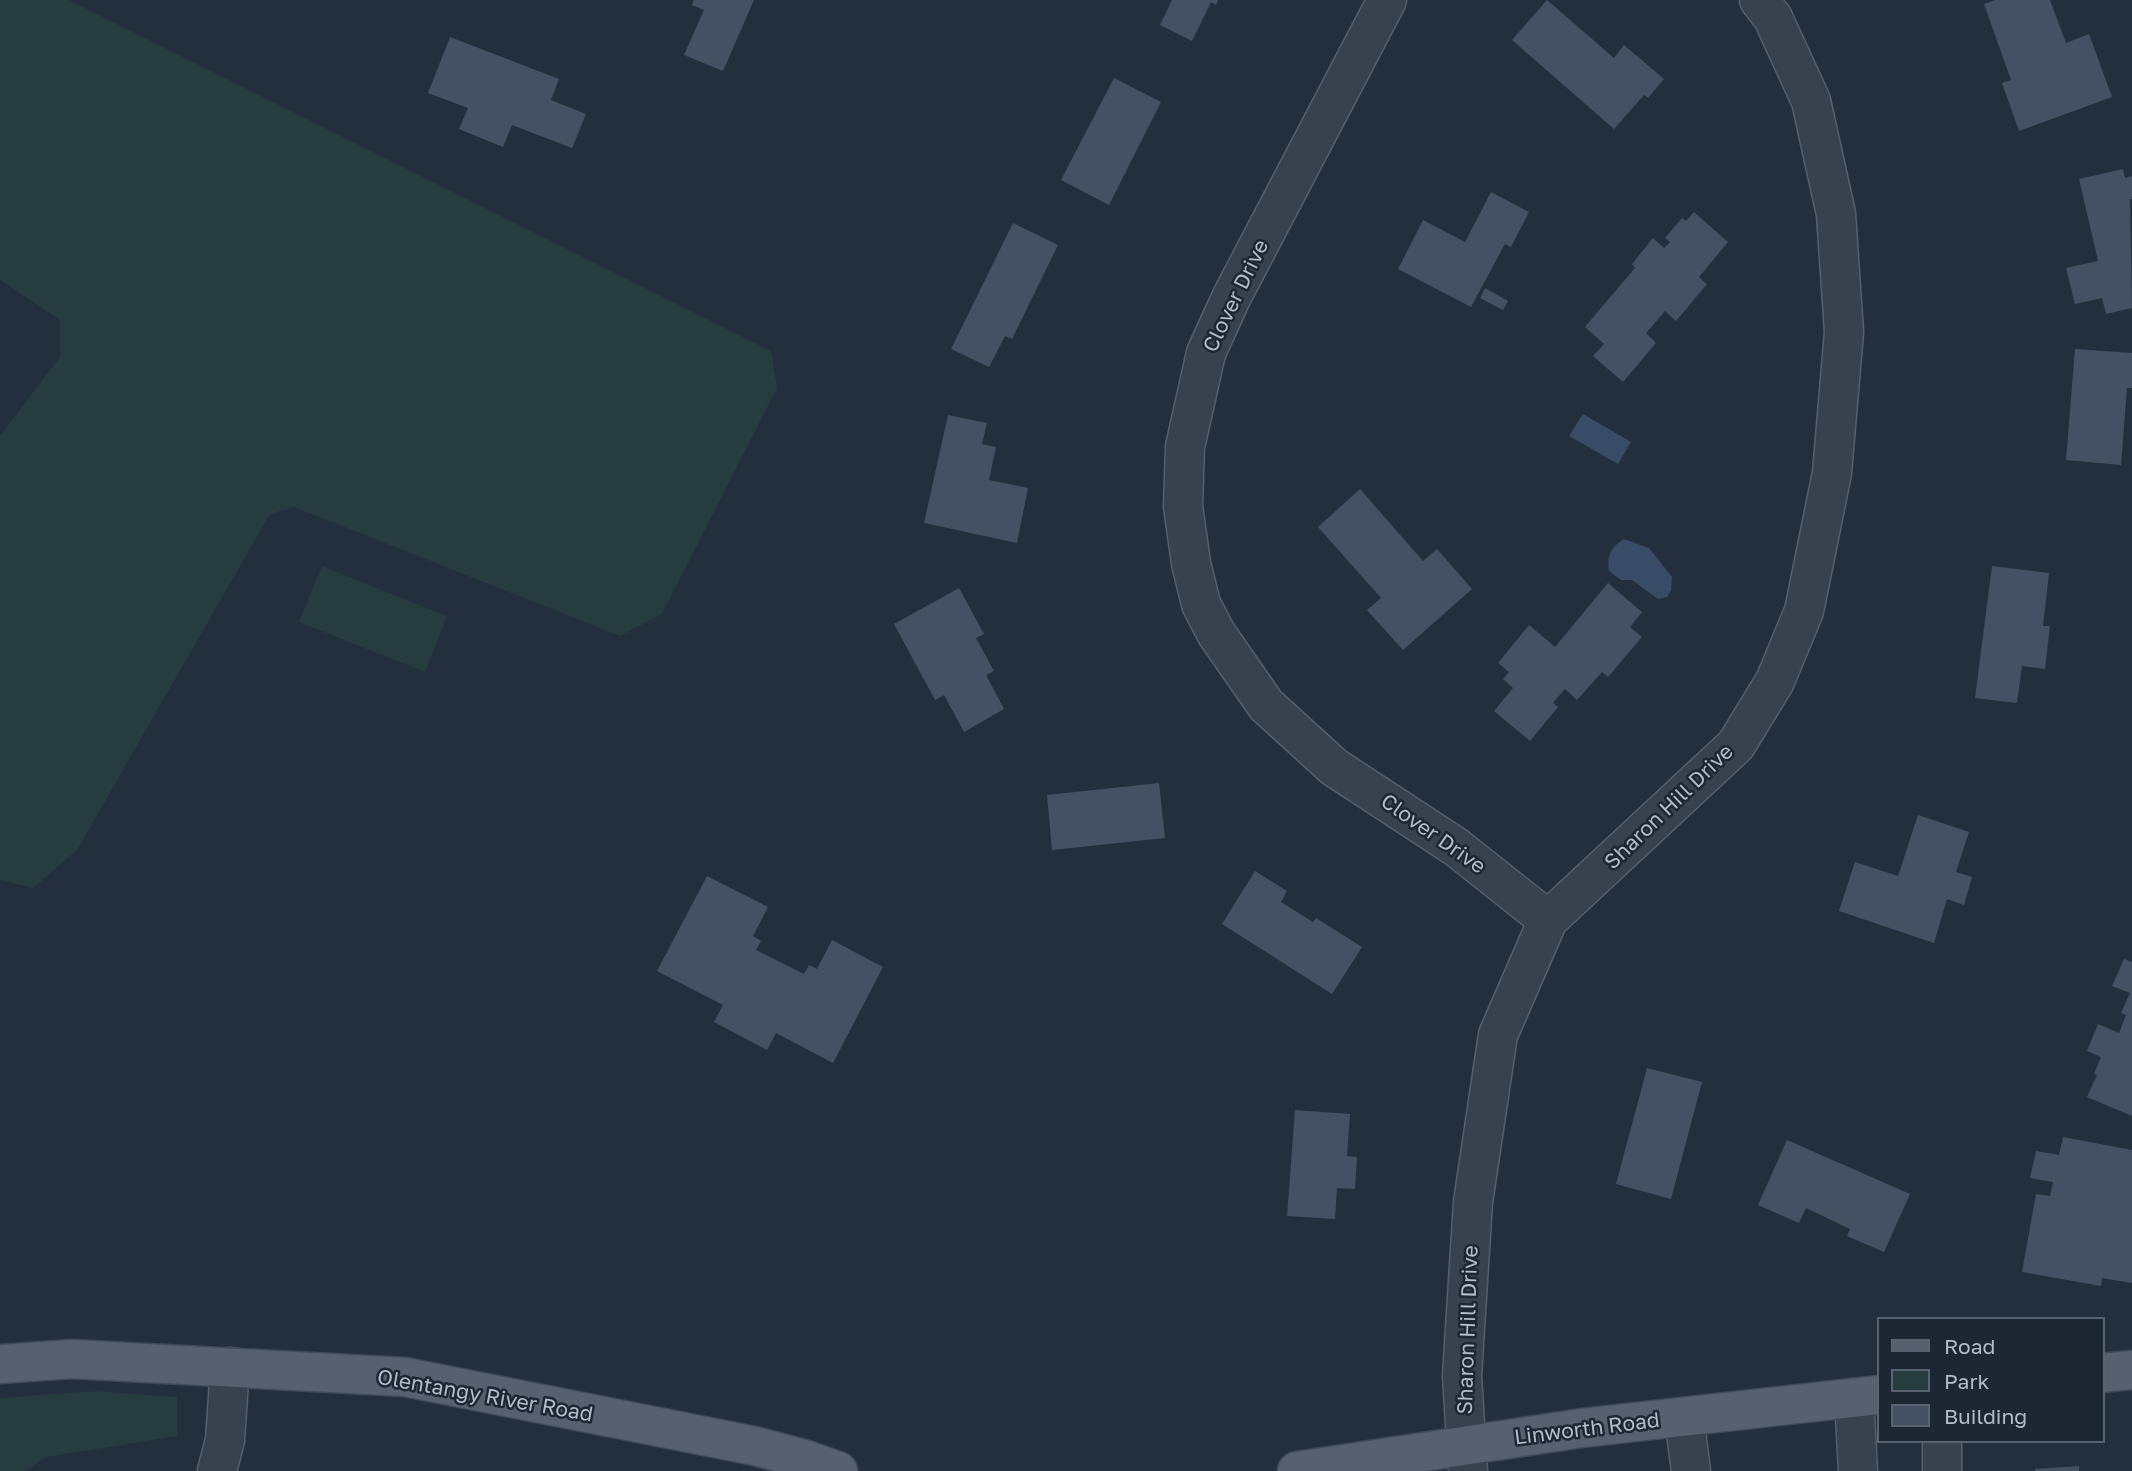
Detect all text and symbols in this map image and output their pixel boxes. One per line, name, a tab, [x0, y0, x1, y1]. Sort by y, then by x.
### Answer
street label: Clover Drive	[1198, 236, 1274, 356]
street label: Sharon Hill Drive	[1599, 739, 1739, 875]
street label: Clover Drive	[1376, 789, 1490, 879]
street label: Sharon Hill Drive	[1452, 1245, 1484, 1415]
legend	[1876, 1317, 2104, 1443]
text: Road	[1944, 1333, 1995, 1359]
street label: Olentangy River Road	[375, 1365, 595, 1427]
text: Park	[1944, 1368, 1989, 1394]
text: Building	[1944, 1403, 2027, 1429]
street label: Linworth Road	[1513, 1408, 1661, 1450]

